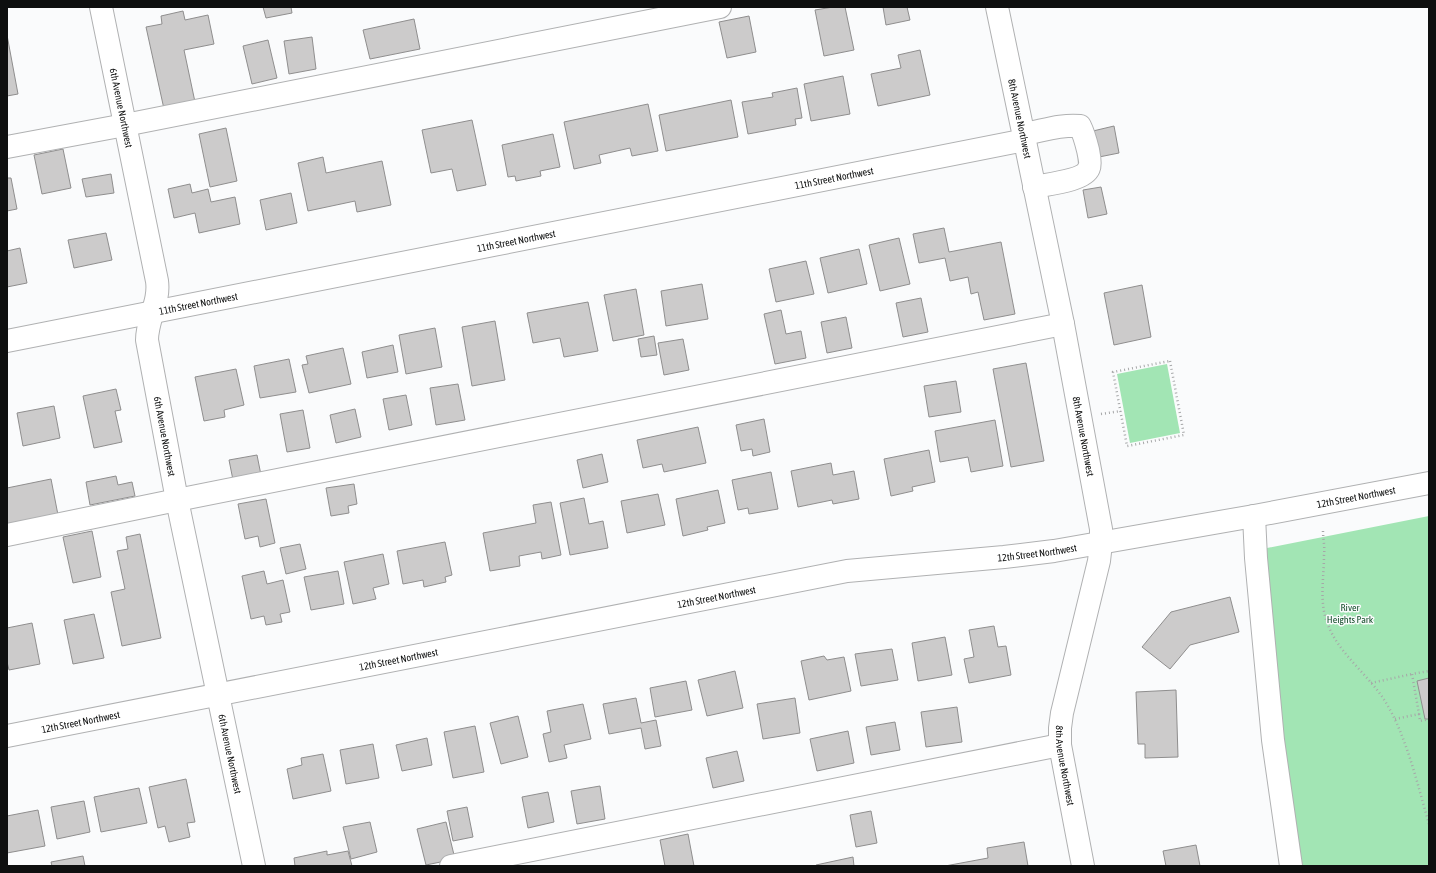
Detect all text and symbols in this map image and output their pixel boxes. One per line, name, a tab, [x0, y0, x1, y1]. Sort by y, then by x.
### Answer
street label: 6th Avenue Northwest	[108, 67, 135, 149]
street label: 8th Avenue Northwest	[1007, 78, 1034, 159]
street label: 11th Street Northwest	[794, 165, 874, 191]
street label: 11th Street Northwest	[476, 227, 557, 254]
street label: 11th Street Northwest	[158, 290, 239, 316]
street label: 8th Avenue Northwest	[1071, 395, 1097, 477]
street label: 6th Avenue Northwest	[152, 396, 178, 477]
street label: 12th Street Northwest	[1316, 484, 1397, 510]
street label: 12th Street Northwest	[997, 542, 1078, 563]
street label: 12th Street Northwest	[676, 584, 757, 610]
park label: River Heights Park	[1327, 602, 1374, 625]
street label: 12th Street Northwest	[358, 646, 439, 672]
street label: 12th Street Northwest	[40, 708, 121, 735]
street label: 6th Avenue Northwest	[217, 713, 244, 795]
street label: 8th Avenue Northwest	[1054, 725, 1077, 807]

